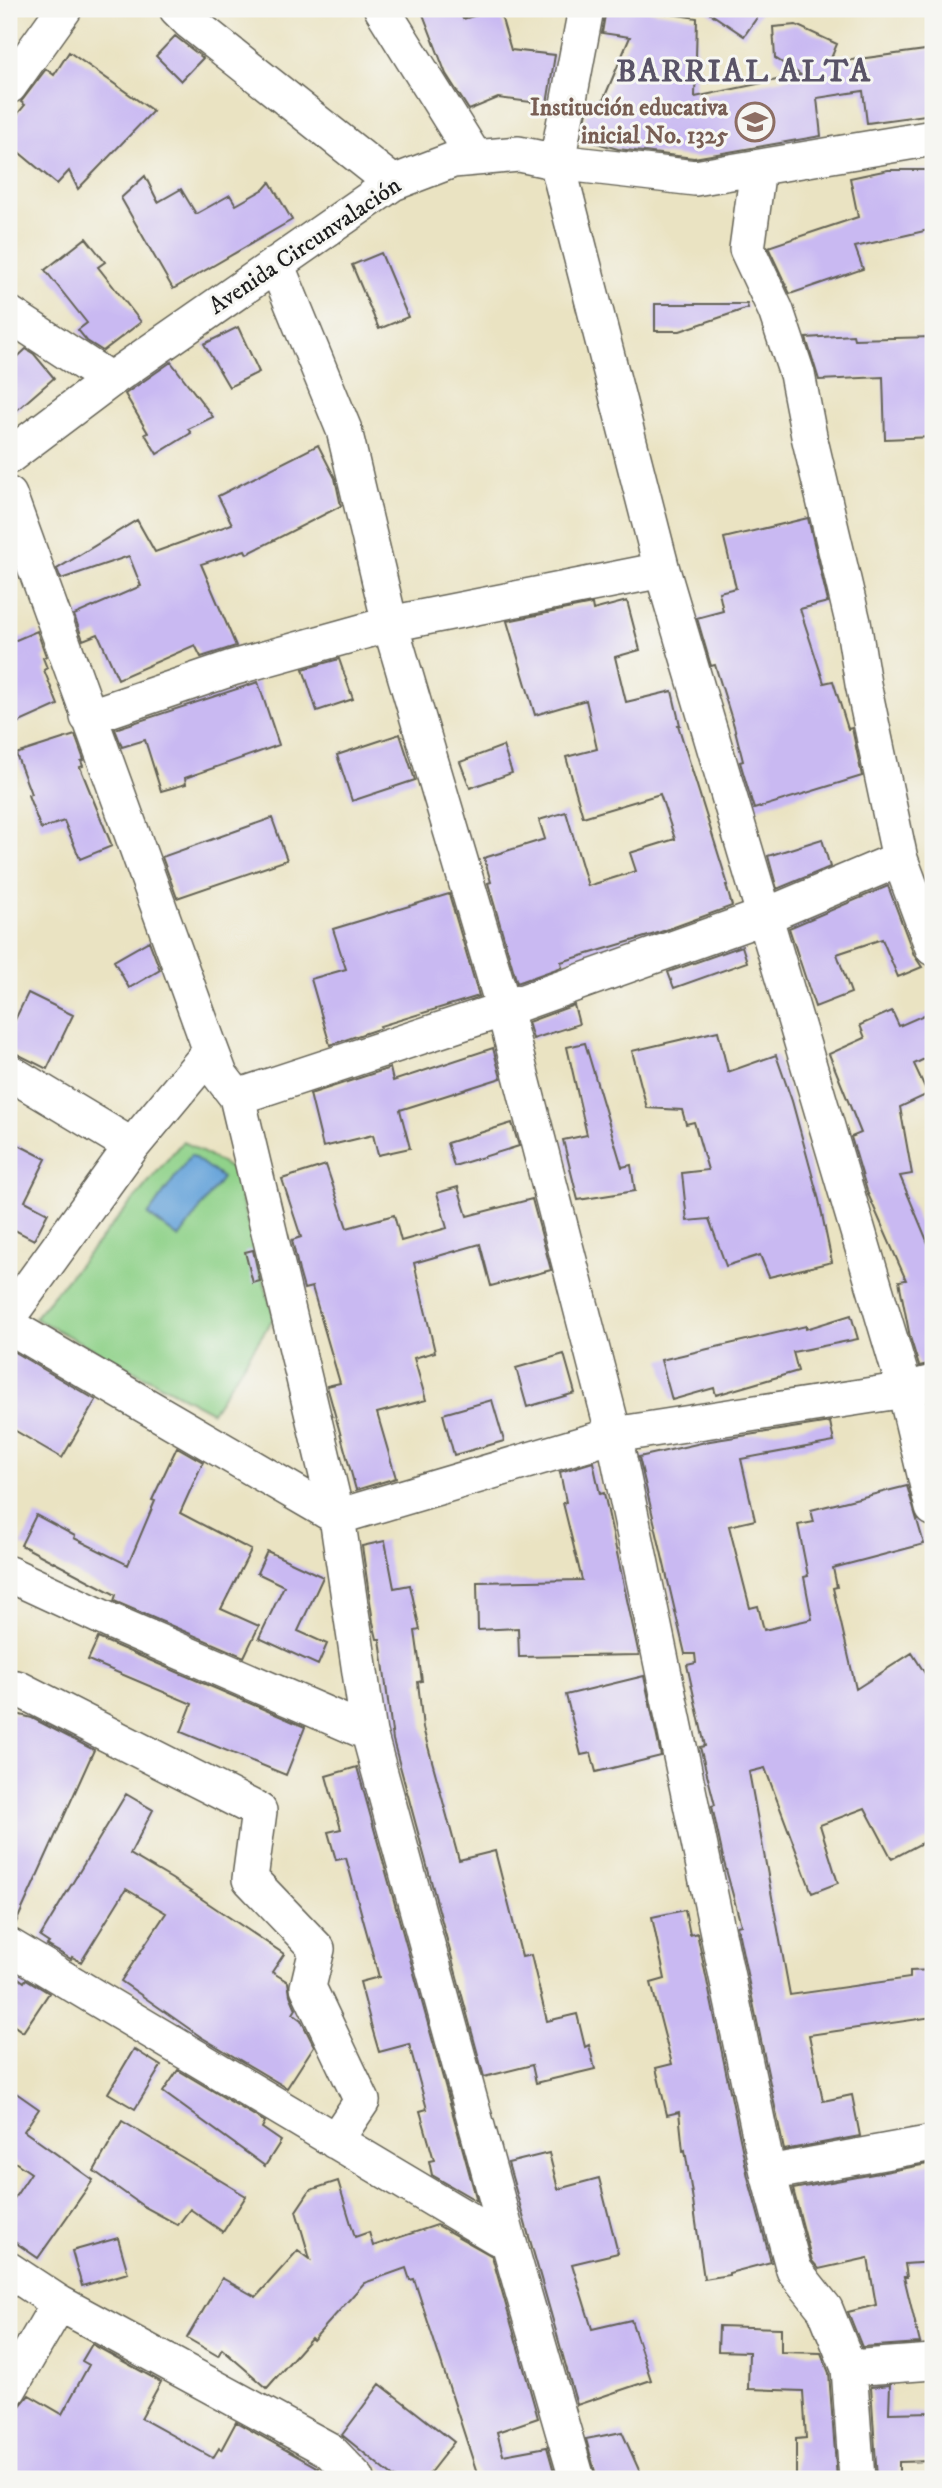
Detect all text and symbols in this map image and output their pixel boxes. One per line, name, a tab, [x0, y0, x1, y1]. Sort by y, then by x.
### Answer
district label: BARRIAL ALTA	[616, 52, 872, 92]
place label: Institución educativa inicial No. 1325	[530, 93, 729, 151]
school or university icon: Institución educativa inicial No. 1325	[734, 101, 776, 143]
street label: Avenida Circunvalación	[203, 170, 407, 321]

